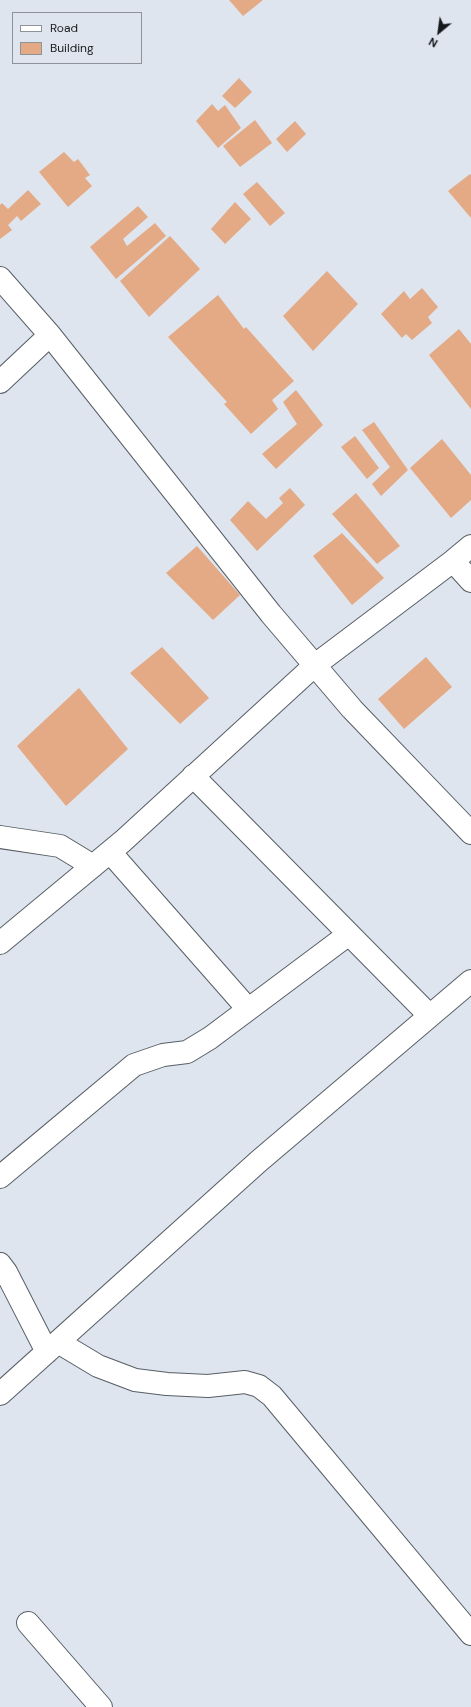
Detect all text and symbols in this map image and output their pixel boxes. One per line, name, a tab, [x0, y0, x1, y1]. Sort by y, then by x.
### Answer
legend	[12, 12, 142, 64]
north arrow	[419, 12, 459, 52]
text: Road	[50, 20, 78, 36]
text: N	[426, 34, 440, 51]
text: Building	[50, 40, 94, 56]

